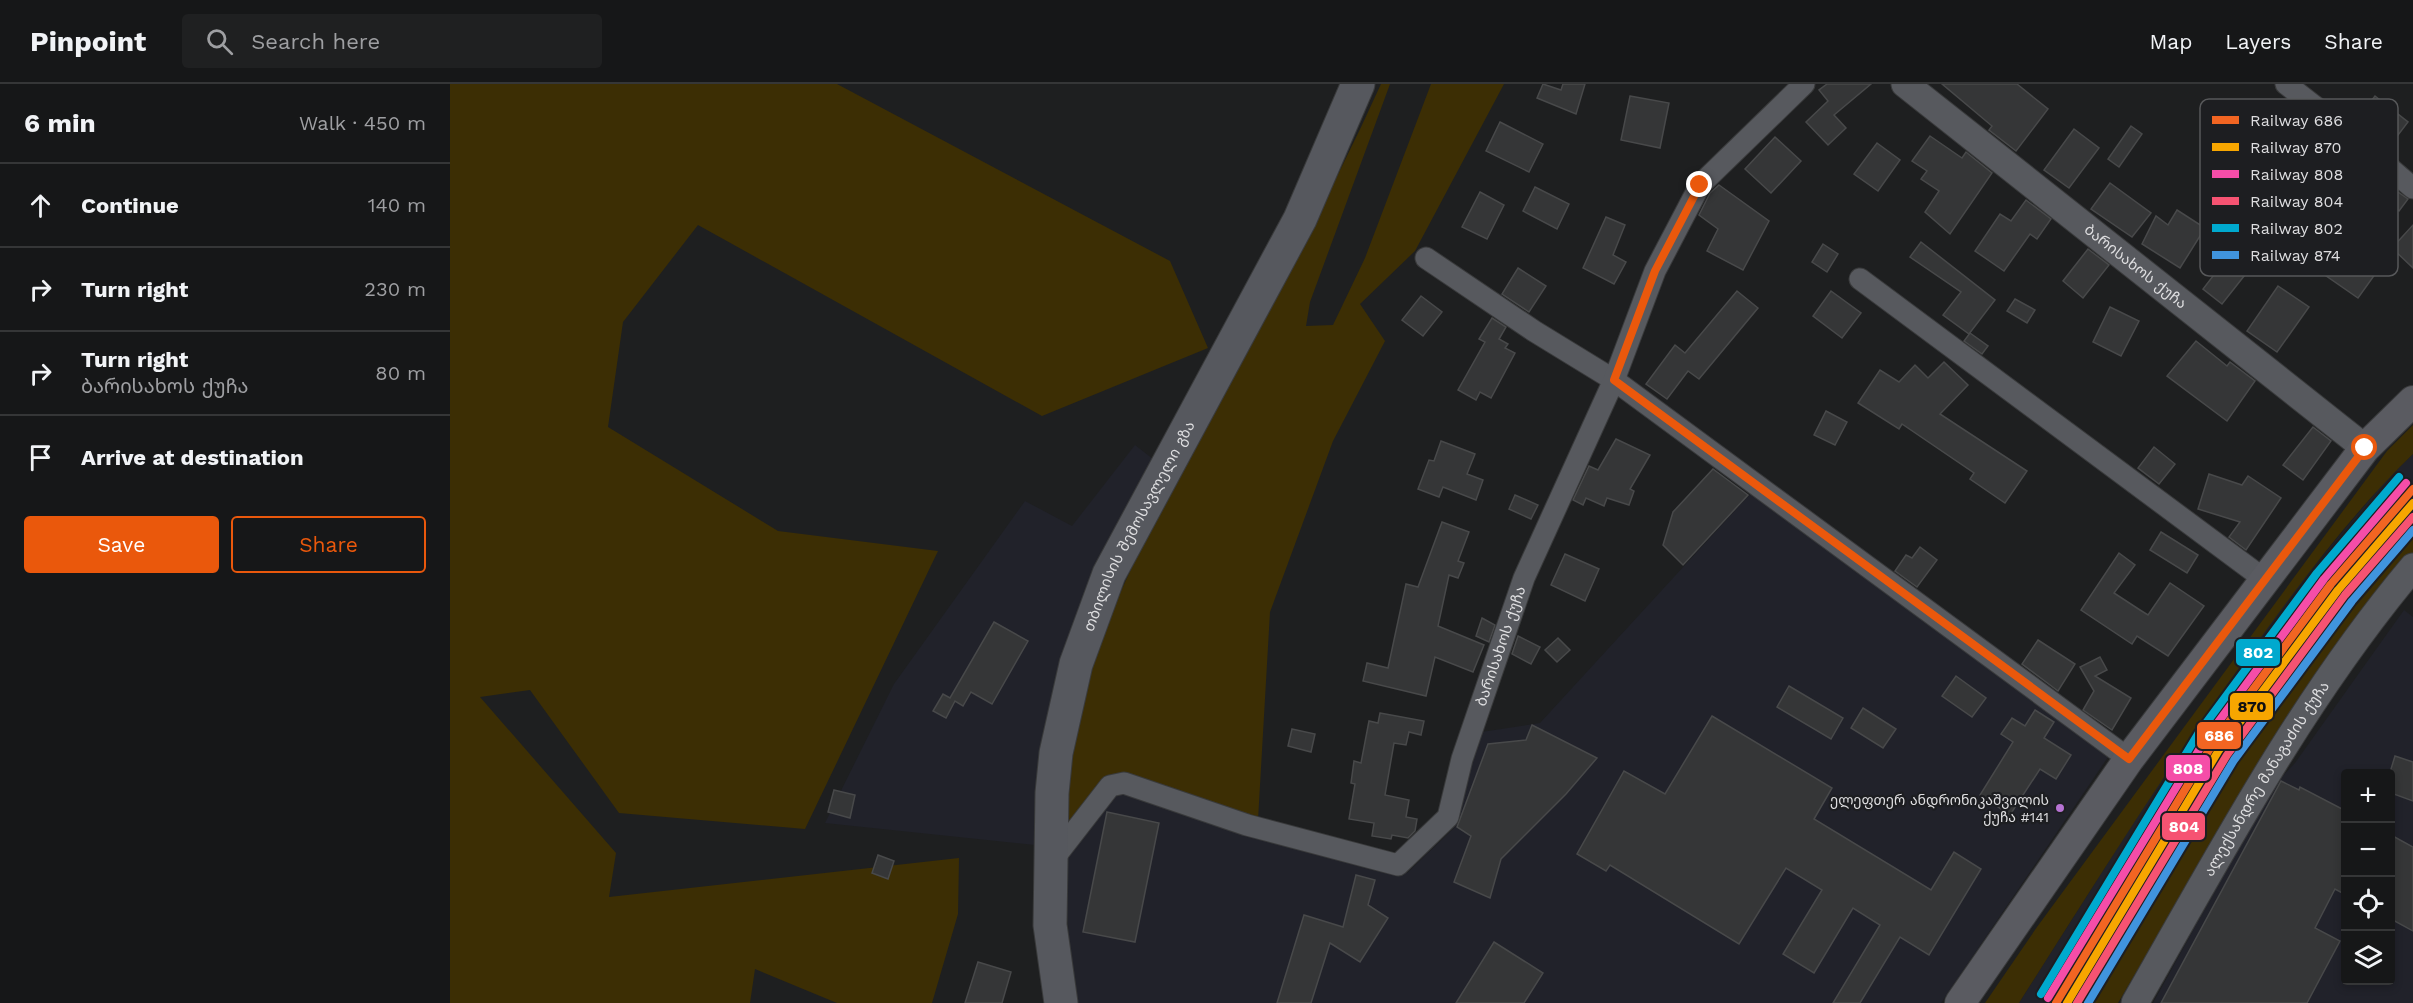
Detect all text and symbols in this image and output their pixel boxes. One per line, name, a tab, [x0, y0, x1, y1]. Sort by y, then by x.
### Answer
search box	[182, 14, 602, 68]
text: Pinpoint	[30, 25, 146, 58]
icon: search	[203, 25, 236, 58]
text: Search here	[251, 29, 380, 54]
text: Map	[2149, 29, 2192, 54]
text: Layers	[2225, 29, 2291, 54]
text: Share	[2324, 29, 2383, 54]
legend	[2200, 99, 2398, 276]
text: 6 min	[24, 108, 96, 138]
text: Walk · 450 m	[299, 111, 426, 135]
text: Railway 686	[2250, 111, 2343, 130]
text: Railway 870	[2250, 138, 2342, 157]
text: Railway 808	[2250, 165, 2343, 184]
route end	[1686, 171, 1712, 197]
icon: ahead	[24, 189, 57, 222]
text: Railway 804	[2250, 192, 2343, 211]
text: Continue	[81, 193, 179, 218]
text: 140 m	[368, 193, 426, 217]
text: Railway 802	[2250, 219, 2343, 238]
street label: ბარისახოს ქუჩა	[2081, 220, 2190, 313]
text: Railway 874	[2250, 246, 2341, 265]
icon: right	[24, 273, 57, 306]
text: Turn right	[81, 277, 188, 302]
text: 230 m	[364, 277, 426, 301]
text: Turn right	[81, 347, 188, 372]
icon: right	[24, 357, 57, 390]
text: 80 m	[375, 361, 426, 385]
text: ბარისახოს ქუჩა	[81, 374, 249, 398]
street label: თბილისის შემოსავლელი გზა	[1080, 418, 1199, 634]
route start	[2351, 434, 2377, 460]
icon: arrive	[24, 441, 57, 474]
text: Arrive at destination	[81, 445, 304, 470]
button: Save	[24, 516, 219, 573]
button: Share	[231, 516, 426, 573]
street label: ბარისახოს ქუჩა	[1472, 584, 1530, 709]
line badge: 802	[2235, 638, 2281, 667]
text: 802	[2243, 643, 2273, 662]
street label: ალექსანდრე მანაგაძის ქუჩა	[2200, 678, 2333, 880]
line badge: 870	[2229, 692, 2274, 721]
text: 870	[2237, 697, 2267, 716]
line badge: 686	[2196, 721, 2242, 750]
text: 686	[2204, 726, 2234, 745]
line badge: 808	[2165, 754, 2211, 782]
text: 808	[2173, 759, 2203, 778]
map controls	[2341, 769, 2395, 985]
button: +	[2341, 769, 2395, 823]
place label: ელეფთერ ანდრონიკაშვილის ქუჩა #141	[1830, 792, 2049, 826]
marker: ელეფთერ ანდრონიკაშვილის ქუჩა #141	[2054, 802, 2066, 814]
line badge: 804	[2161, 812, 2206, 841]
text: 804	[2169, 817, 2199, 836]
button: −	[2341, 823, 2395, 877]
button: locate	[2341, 877, 2395, 931]
button: layers	[2341, 931, 2395, 985]

